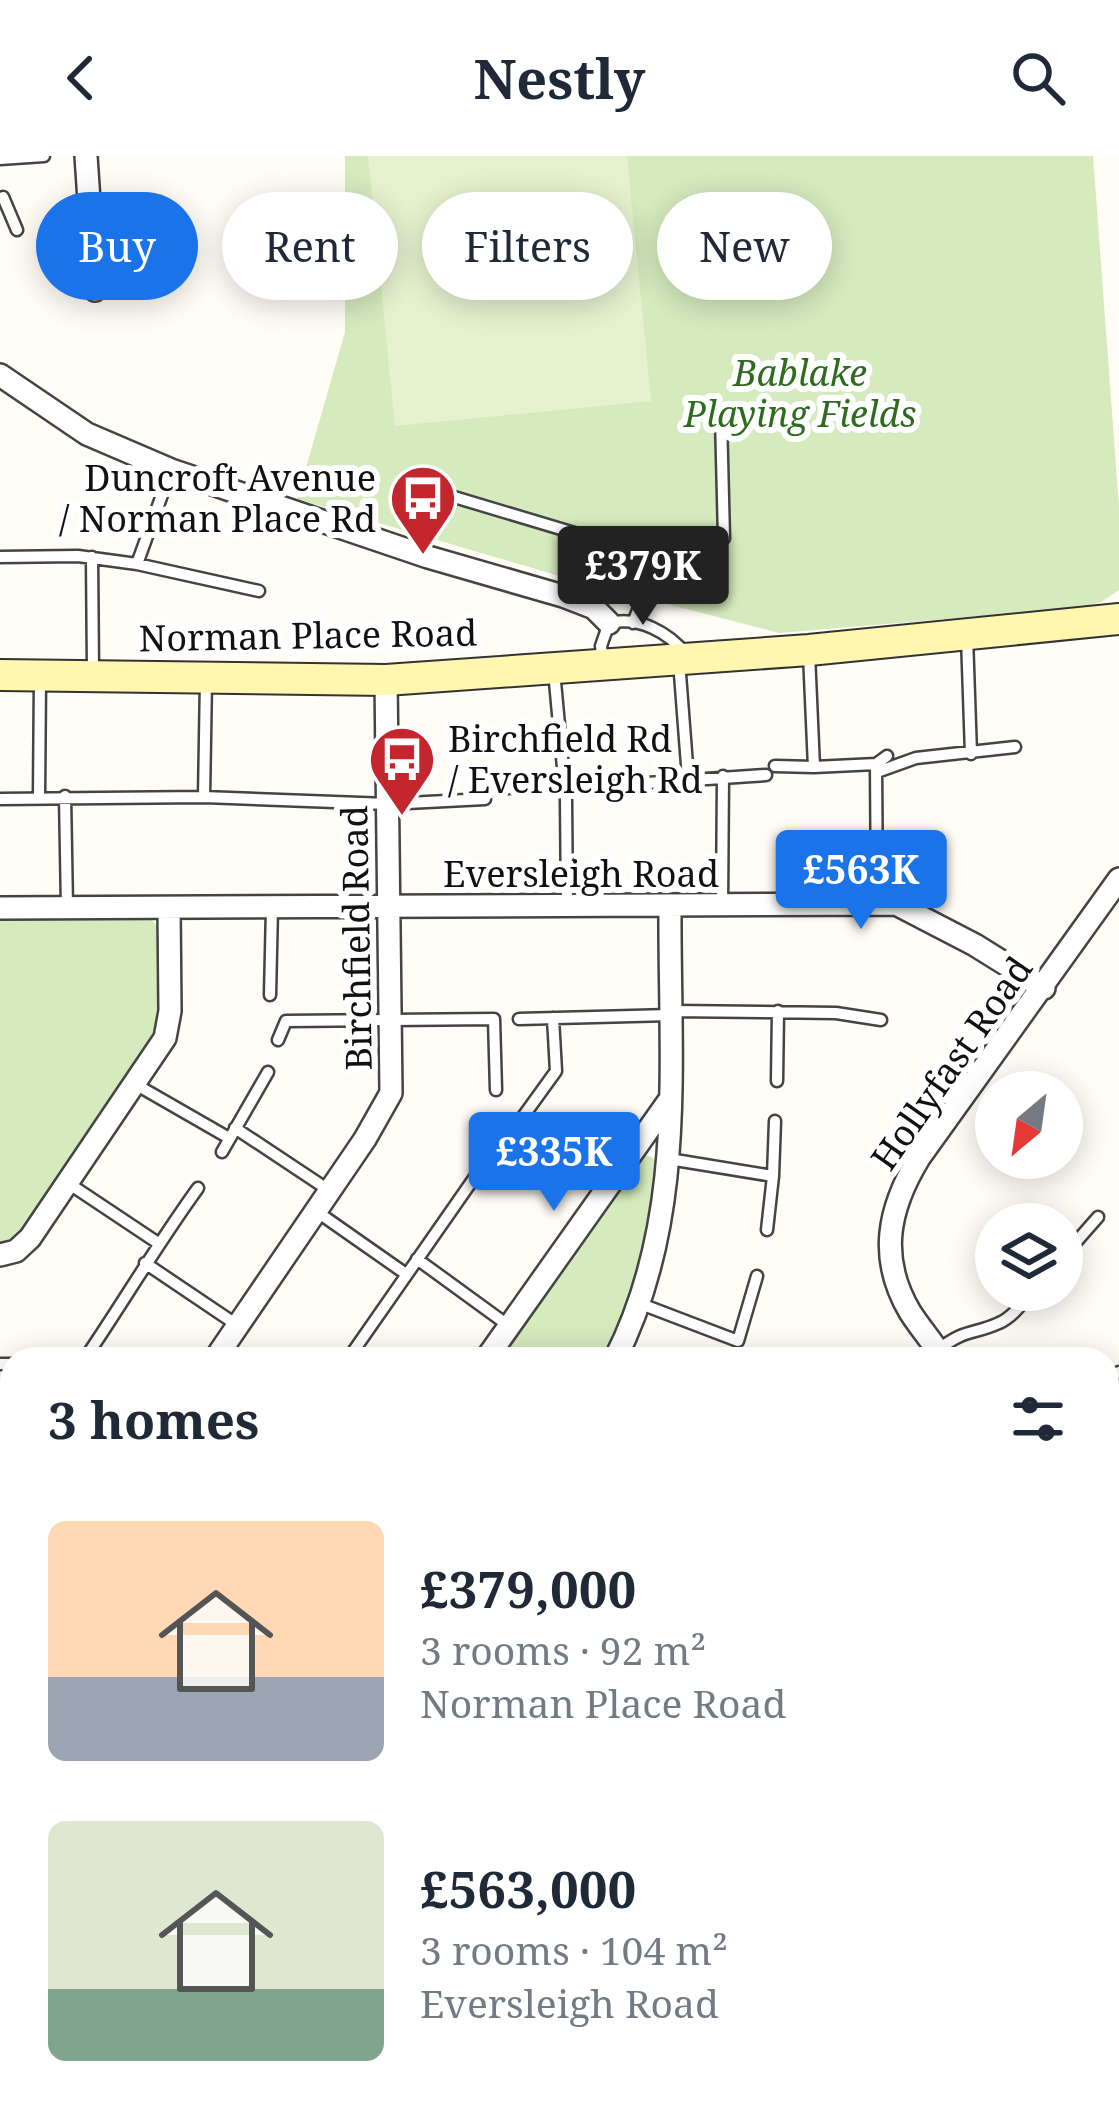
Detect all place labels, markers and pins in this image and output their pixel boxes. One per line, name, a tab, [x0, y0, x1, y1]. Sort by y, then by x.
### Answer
place label: Duncroft Avenue / Norman Place Rd	[59, 453, 376, 543]
bus stop icon: Duncroft Avenue / Norman Place Rd	[388, 463, 458, 557]
pin: £379K	[559, 526, 727, 628]
place label: Birchfield Rd / Eversleigh Rd	[448, 714, 703, 804]
bus stop icon: Birchfield Rd / Eversleigh Rd	[367, 724, 437, 818]
pin: £563K	[777, 830, 945, 932]
pin: £335K	[470, 1112, 638, 1214]

